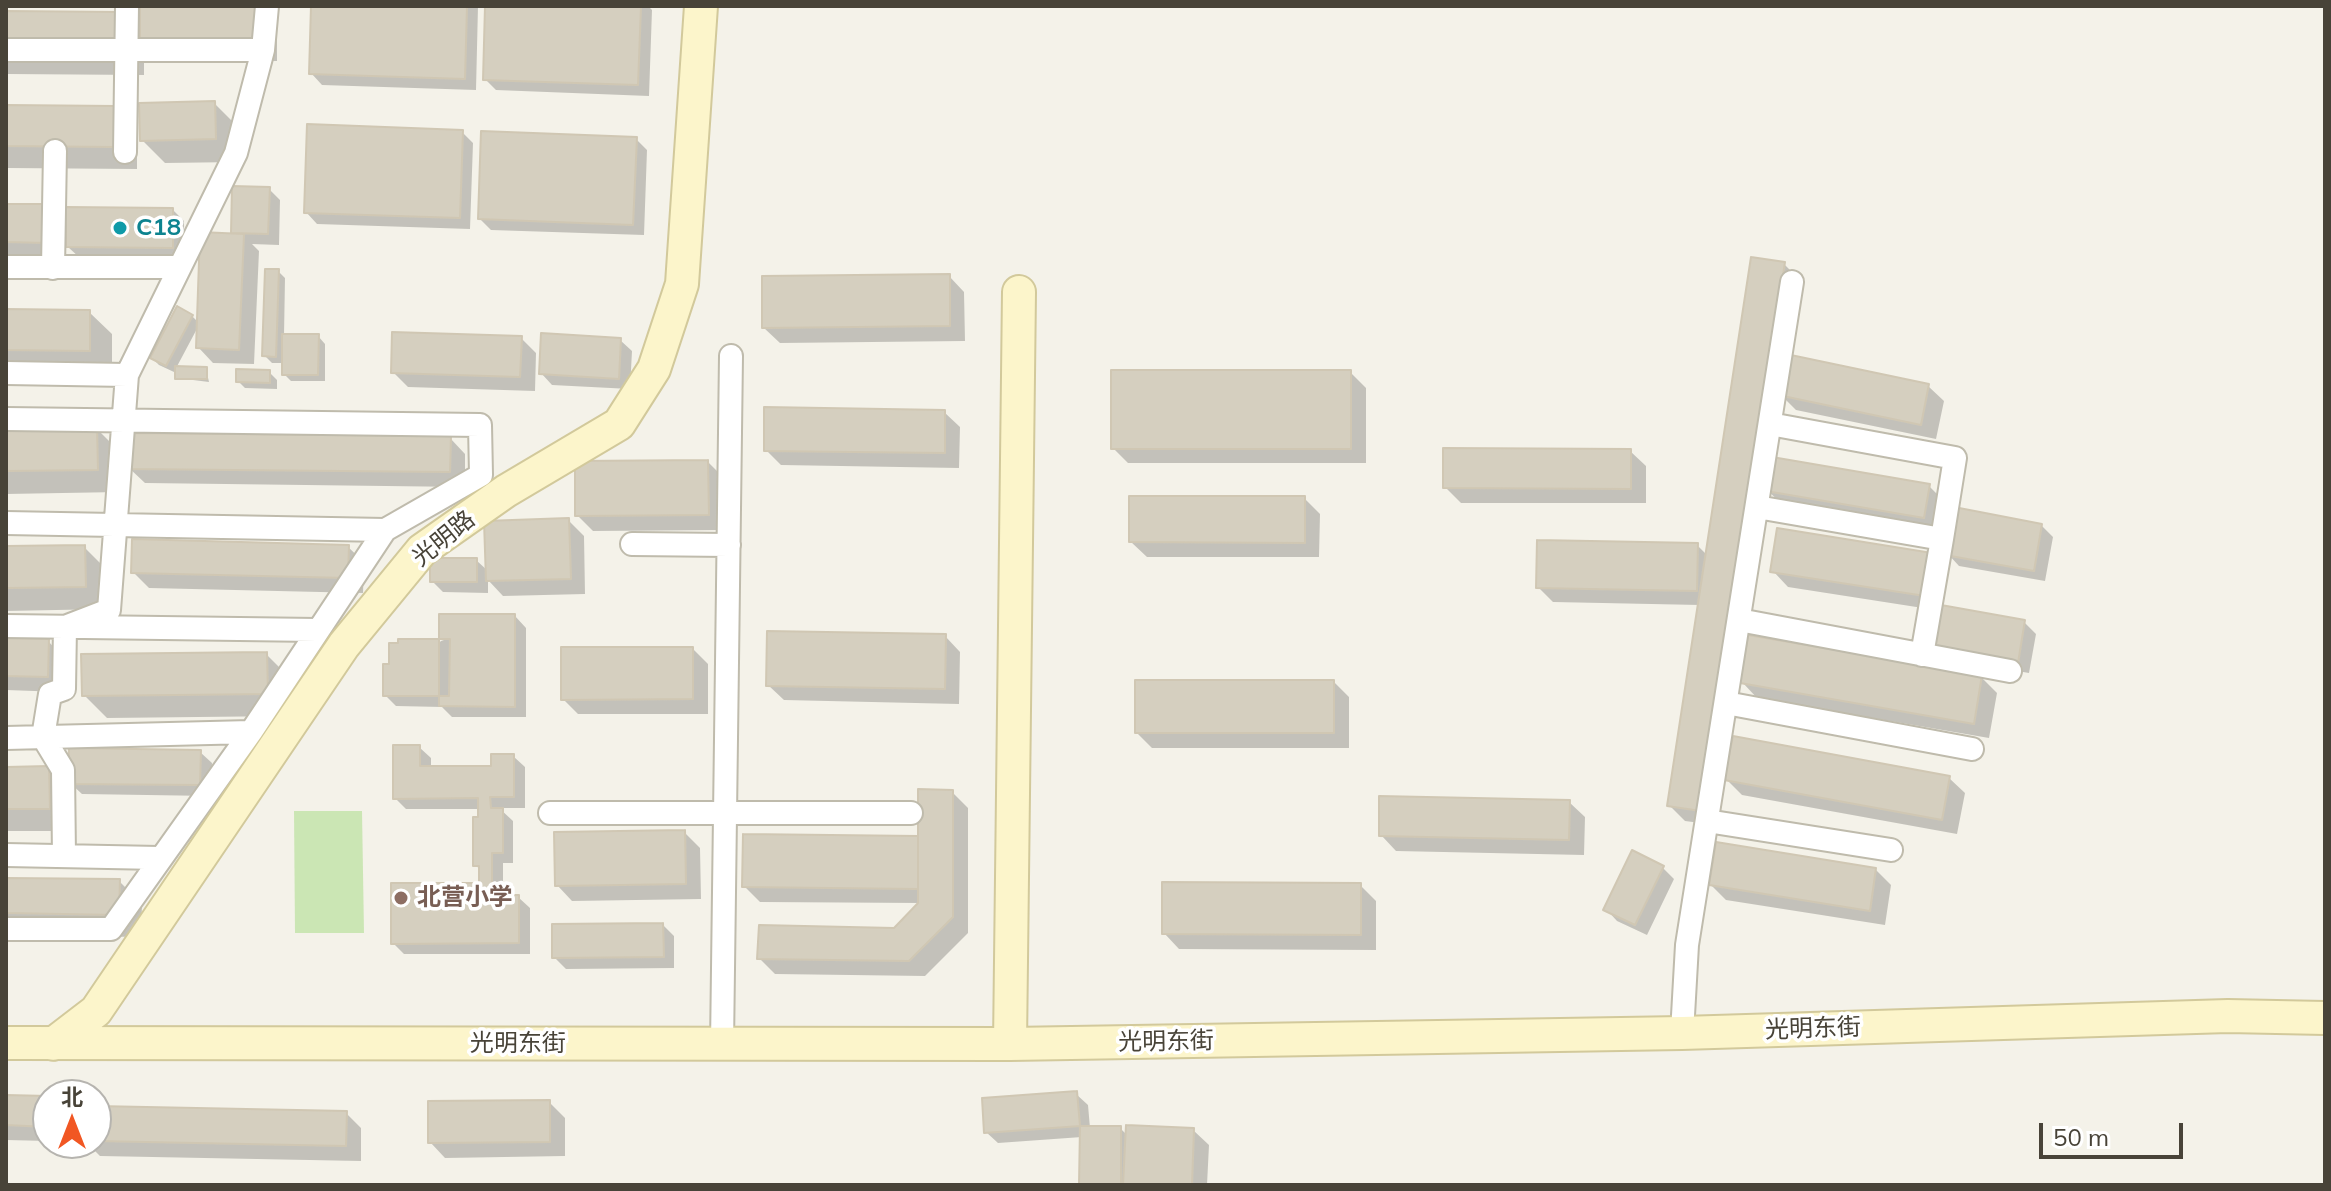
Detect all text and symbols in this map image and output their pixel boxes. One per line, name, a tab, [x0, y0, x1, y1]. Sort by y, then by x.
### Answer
place label: C18	[136, 214, 181, 242]
marker: C18	[111, 219, 129, 237]
street label: 光明路	[407, 505, 481, 573]
place label: 北营小学	[417, 884, 513, 912]
marker: 北营小学	[392, 889, 410, 907]
street label: 光明东街	[1765, 1013, 1861, 1045]
street label: 光明东街	[1118, 1027, 1214, 1057]
street label: 光明东街	[470, 1030, 566, 1058]
north arrow	[32, 1079, 112, 1159]
text: 北	[61, 1083, 83, 1111]
scale bar	[2043, 1107, 2187, 1157]
text: 50 m	[2053, 1122, 2109, 1152]

